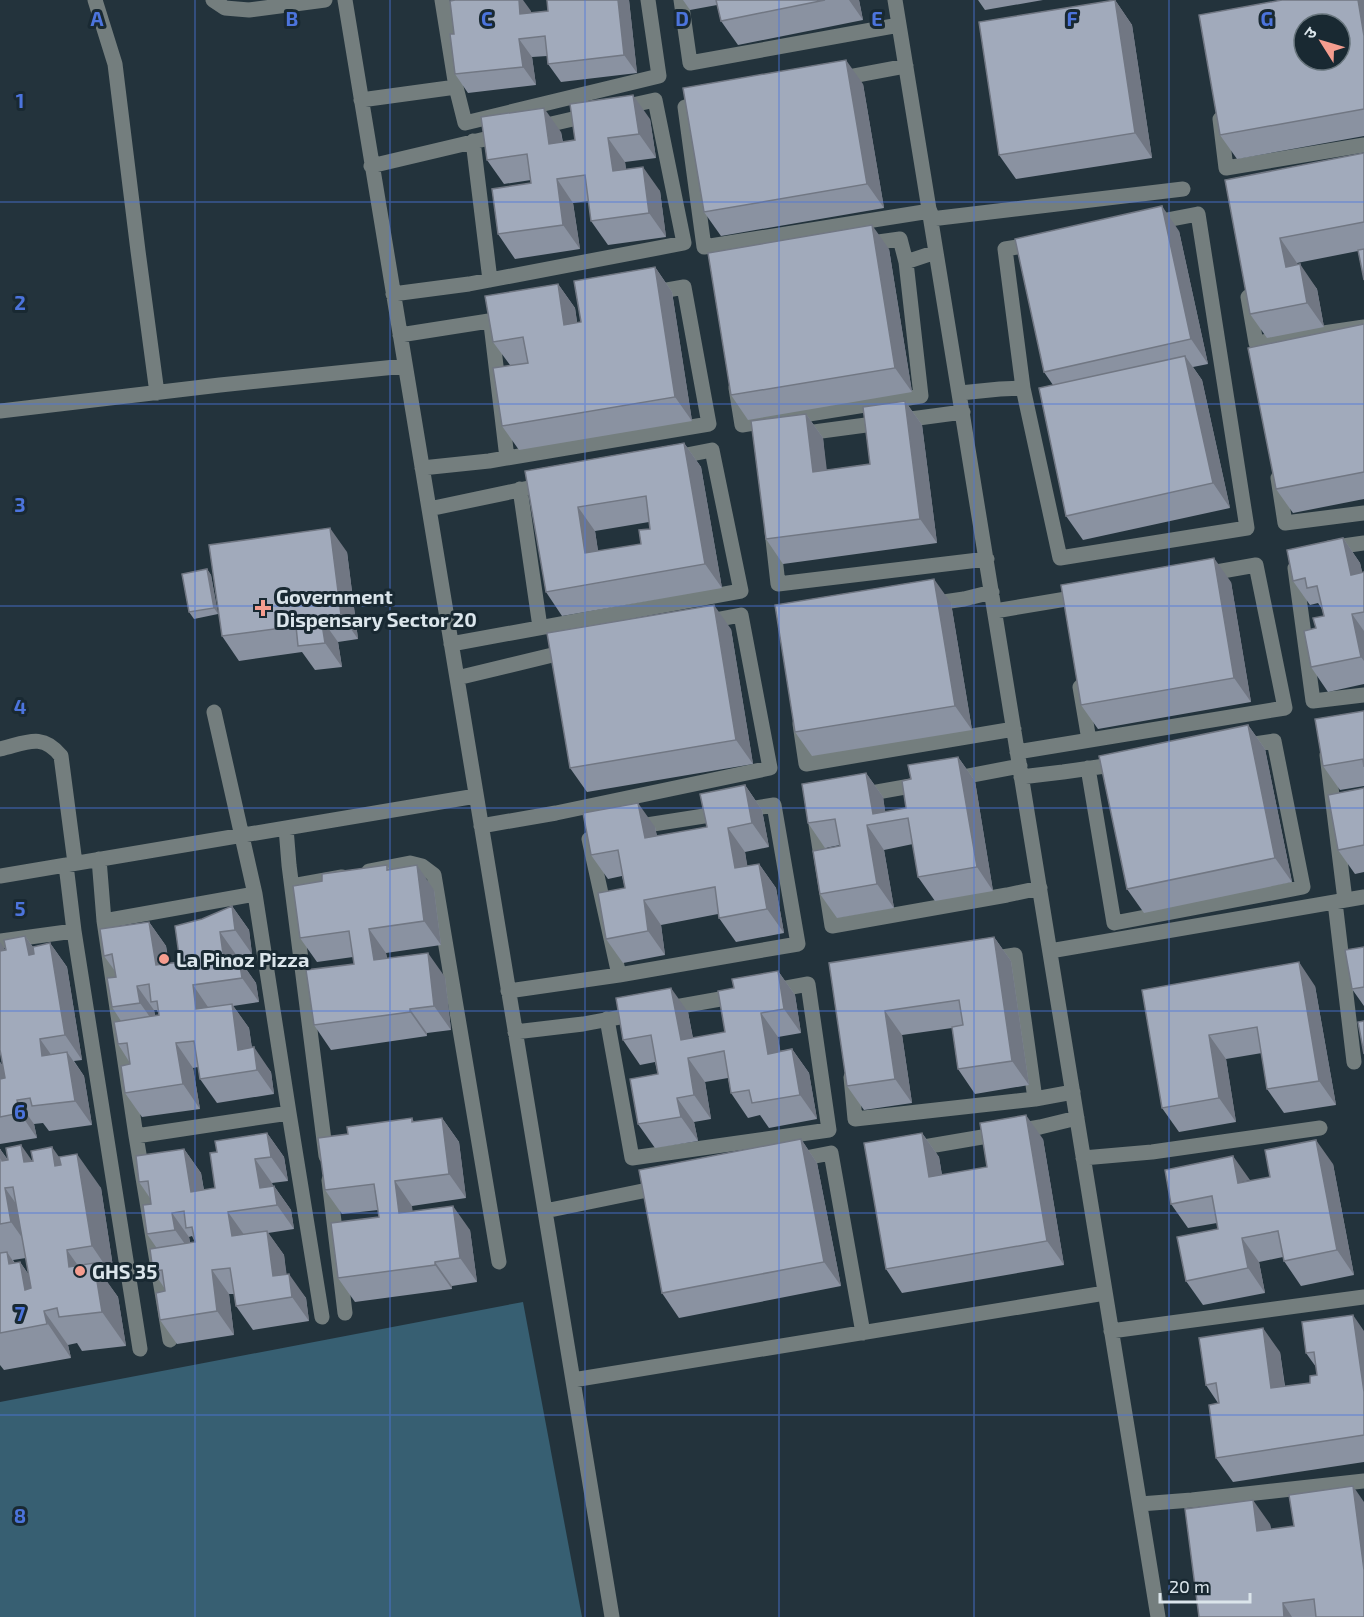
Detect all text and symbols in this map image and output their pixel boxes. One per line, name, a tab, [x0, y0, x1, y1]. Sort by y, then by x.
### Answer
text: A	[90, 6, 104, 30]
text: B	[286, 6, 298, 30]
text: C	[481, 6, 493, 30]
text: D	[675, 6, 689, 30]
text: E	[871, 6, 883, 30]
text: F	[1066, 6, 1078, 30]
text: G	[1261, 6, 1273, 30]
north arrow	[1292, 12, 1352, 72]
text: उ	[1299, 23, 1320, 42]
text: 1	[16, 88, 24, 112]
text: 2	[14, 290, 26, 314]
text: 3	[14, 492, 26, 516]
place label: Government Dispensary Sector 20	[276, 584, 477, 632]
marker: Government Dispensary Sector 20	[254, 599, 272, 617]
text: 4	[14, 694, 27, 718]
text: 5	[14, 896, 26, 920]
place label: La Pinoz Pizza	[176, 947, 309, 971]
marker: La Pinoz Pizza	[157, 952, 171, 966]
text: 6	[14, 1099, 26, 1123]
place label: GHS 35	[92, 1259, 157, 1283]
marker: GHS 35	[73, 1264, 87, 1278]
text: 7	[15, 1301, 26, 1325]
text: 8	[14, 1503, 26, 1527]
scale bar	[1160, 1566, 1250, 1604]
text: 20 m	[1169, 1575, 1210, 1597]

